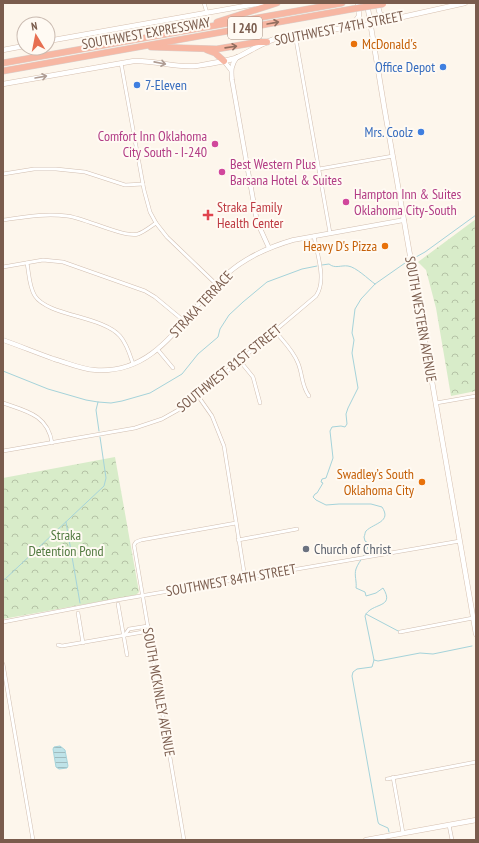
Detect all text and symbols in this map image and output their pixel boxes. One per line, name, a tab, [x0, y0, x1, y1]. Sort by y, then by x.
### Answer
street label: SOUTHWEST 74TH STREET	[273, 6, 406, 49]
street label: SOUTHWEST EXPRESSWAY	[80, 13, 212, 53]
north arrow	[16, 16, 56, 56]
road number: I 240	[228, 17, 262, 39]
text: N	[30, 19, 38, 34]
one-way arrow	[266, 19, 279, 27]
place label: McDonald's	[362, 35, 417, 53]
marker: McDonald's	[349, 39, 359, 49]
one-way arrow	[224, 43, 237, 51]
place label: Office Depot	[375, 58, 435, 76]
one-way arrow	[153, 59, 166, 67]
marker: Office Depot	[438, 62, 448, 72]
one-way arrow	[34, 73, 47, 81]
place label: 7-Eleven	[145, 76, 187, 94]
marker: 7-Eleven	[132, 80, 142, 90]
place label: Mrs. Coolz	[365, 123, 413, 141]
place label: Comfort Inn Oklahoma City South - I-240	[98, 127, 207, 161]
marker: Mrs. Coolz	[416, 127, 426, 137]
marker: Comfort Inn Oklahoma City South - I-240	[210, 139, 220, 149]
place label: Best Western Plus Barsana Hotel & Suites	[230, 155, 342, 189]
marker: Best Western Plus Barsana Hotel & Suites	[217, 167, 227, 177]
place label: Hampton Inn & Suites Oklahoma City-South	[354, 185, 462, 219]
marker: Hampton Inn & Suites Oklahoma City-South	[341, 197, 351, 207]
place label: Straka Family Health Center	[217, 198, 284, 232]
marker: Straka Family Health Center	[202, 209, 214, 221]
place label: Heavy D's Pizza	[303, 237, 377, 255]
marker: Heavy D's Pizza	[380, 241, 390, 251]
street label: SOUTH WESTERN AVENUE	[401, 255, 441, 383]
street label: STRAKA TERRACE	[166, 267, 236, 341]
street label: SOUTHWEST 81ST STREET	[173, 320, 286, 416]
place label: Swadley’s South Oklahoma City	[337, 465, 415, 499]
marker: Swadley’s South Oklahoma City	[417, 477, 427, 487]
park label: Straka Detention Pond	[28, 526, 104, 560]
place label: Church of Christ	[314, 540, 391, 558]
marker: Church of Christ	[301, 544, 311, 554]
street label: SOUTHWEST 84TH STREET	[165, 560, 298, 600]
street label: SOUTH MCKINLEY AVENUE	[139, 626, 179, 758]

